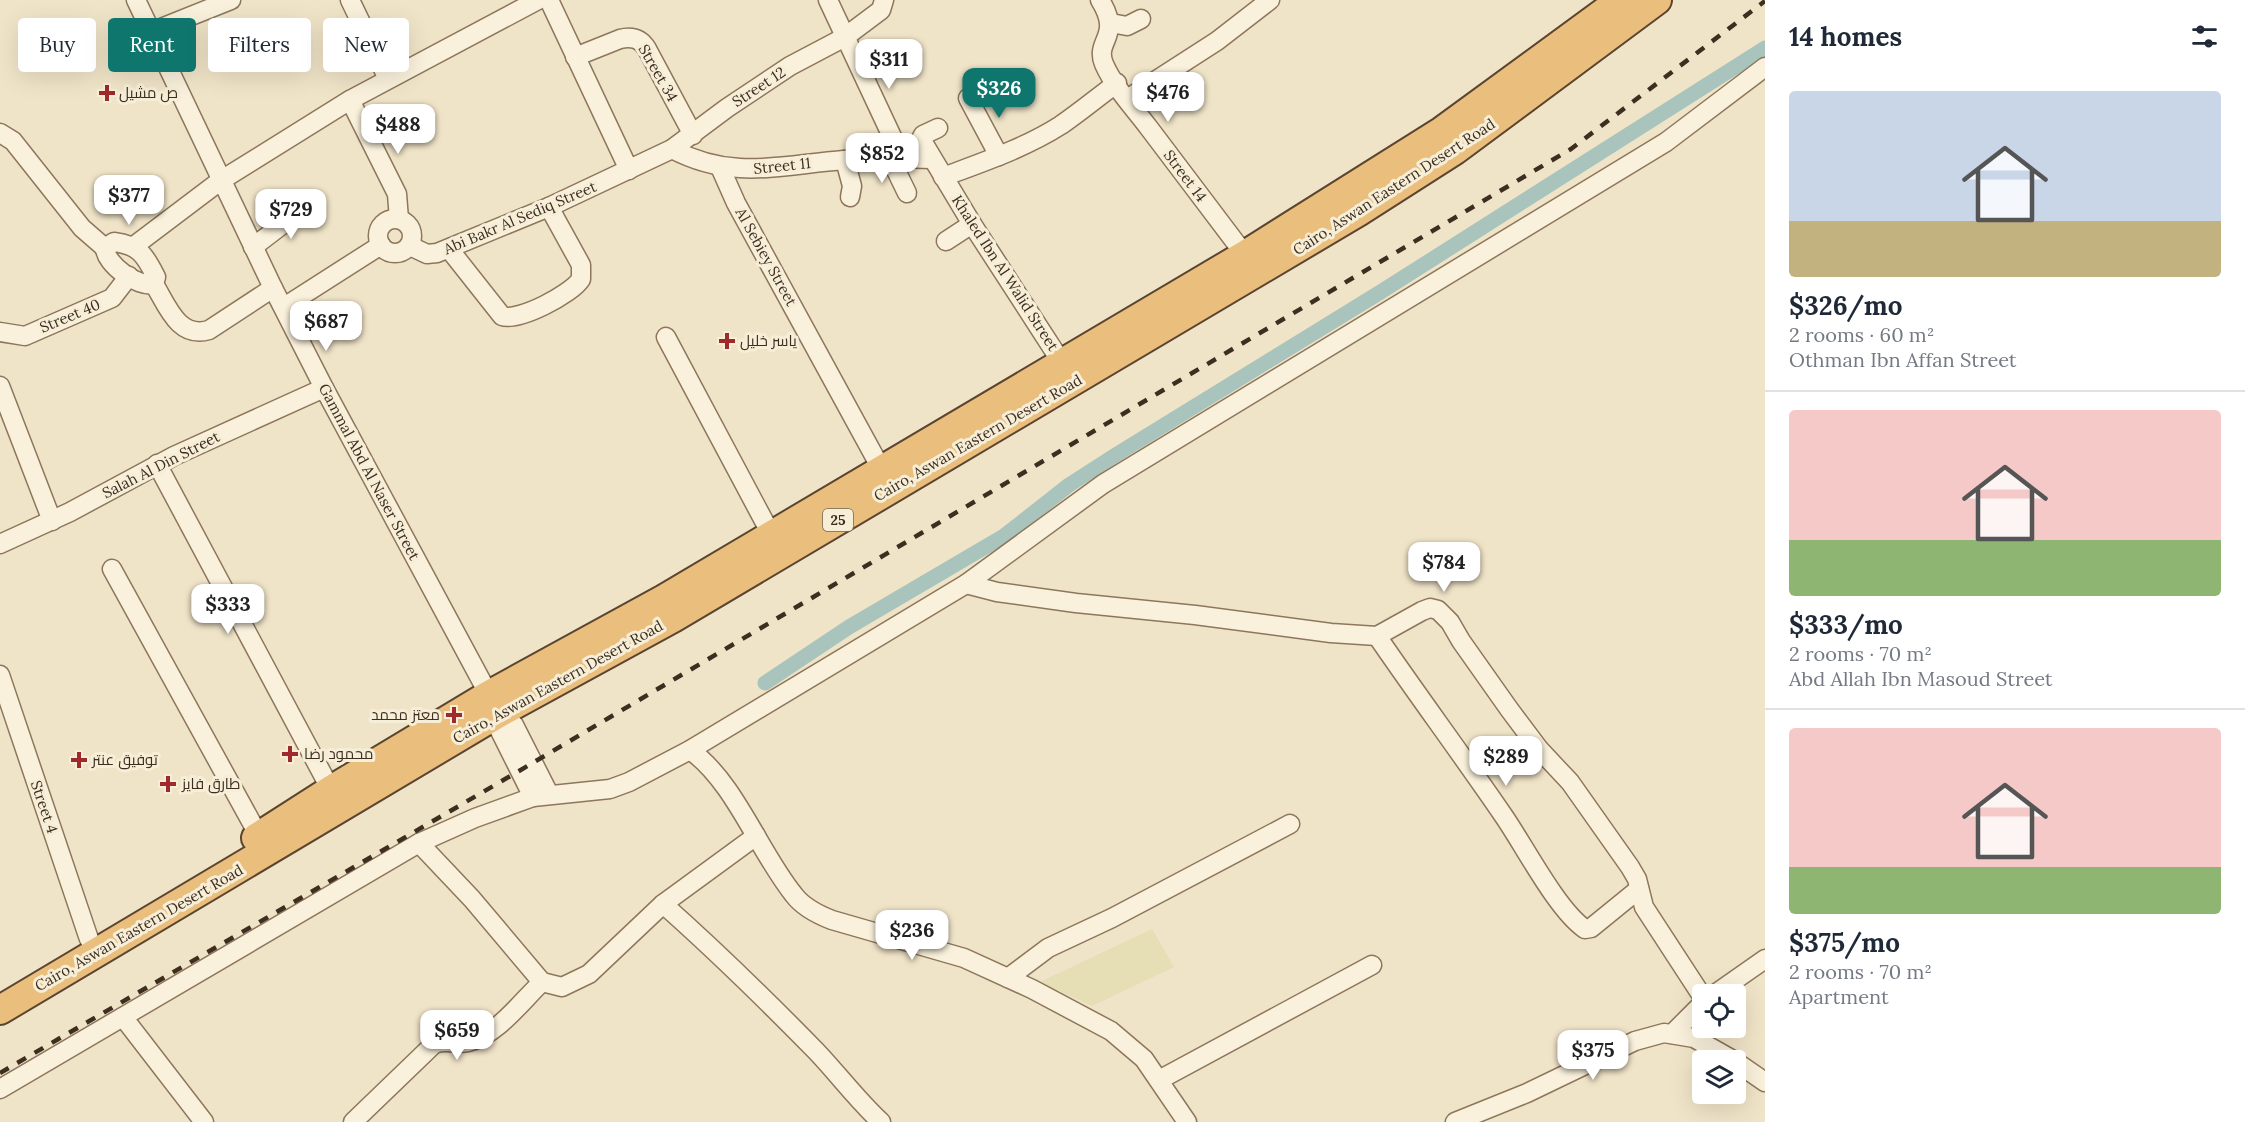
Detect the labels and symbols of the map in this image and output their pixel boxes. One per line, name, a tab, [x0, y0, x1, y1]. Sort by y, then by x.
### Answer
pin: $311	[853, 39, 925, 90]
street label: Street 34	[634, 41, 682, 105]
street label: Street 12	[728, 62, 789, 111]
pin: $326	[963, 68, 1035, 119]
pin: $476	[1132, 72, 1204, 123]
place label: ص مشيل	[119, 83, 178, 103]
marker: ص مشيل	[100, 86, 114, 100]
pin: $488	[362, 104, 434, 155]
street label: Cairo, Aswan Eastern Desert Road	[1289, 114, 1498, 259]
pin: $852	[846, 133, 918, 184]
street label: Street 14	[1160, 146, 1211, 205]
street label: Street 11	[752, 153, 811, 178]
pin: $377	[93, 175, 165, 226]
street label: Abi Bakr Al Sediq Street	[440, 177, 599, 259]
pin: $729	[255, 189, 327, 240]
street label: Khaled Ibn Al Walid Street	[948, 191, 1063, 354]
street label: Al Sebiey Street	[731, 203, 801, 309]
street label: Street 40	[37, 294, 103, 337]
pin: $687	[290, 301, 362, 352]
place label: ياسر خليل	[740, 331, 797, 351]
marker: ياسر خليل	[718, 332, 736, 350]
street label: Cairo, Aswan Eastern Desert Road	[870, 370, 1085, 505]
street label: Gammal Abd Al Naser Street	[315, 380, 424, 564]
street label: Salah Al Din Street	[99, 427, 223, 502]
road number: 25	[823, 509, 853, 531]
pin: $784	[1408, 542, 1480, 593]
pin: $333	[192, 584, 264, 635]
street label: Cairo, Aswan Eastern Desert Road	[449, 616, 666, 747]
place label: معتز محمد	[371, 705, 440, 724]
marker: معتز محمد	[445, 706, 463, 724]
pin: $289	[1470, 736, 1542, 787]
place label: محمود رضا	[304, 744, 373, 763]
marker: محمود رضا	[281, 745, 299, 763]
place label: توفيق عنتر	[91, 750, 158, 770]
marker: توفيق عنتر	[70, 751, 88, 769]
place label: طارق فايز	[181, 774, 240, 794]
marker: طارق فايز	[159, 775, 177, 793]
street label: Street 4	[27, 778, 62, 836]
street label: Cairo, Aswan Eastern Desert Road	[31, 860, 246, 995]
pin: $236	[876, 910, 948, 961]
pin: $659	[421, 1010, 493, 1061]
pin: $375	[1557, 1030, 1629, 1081]

